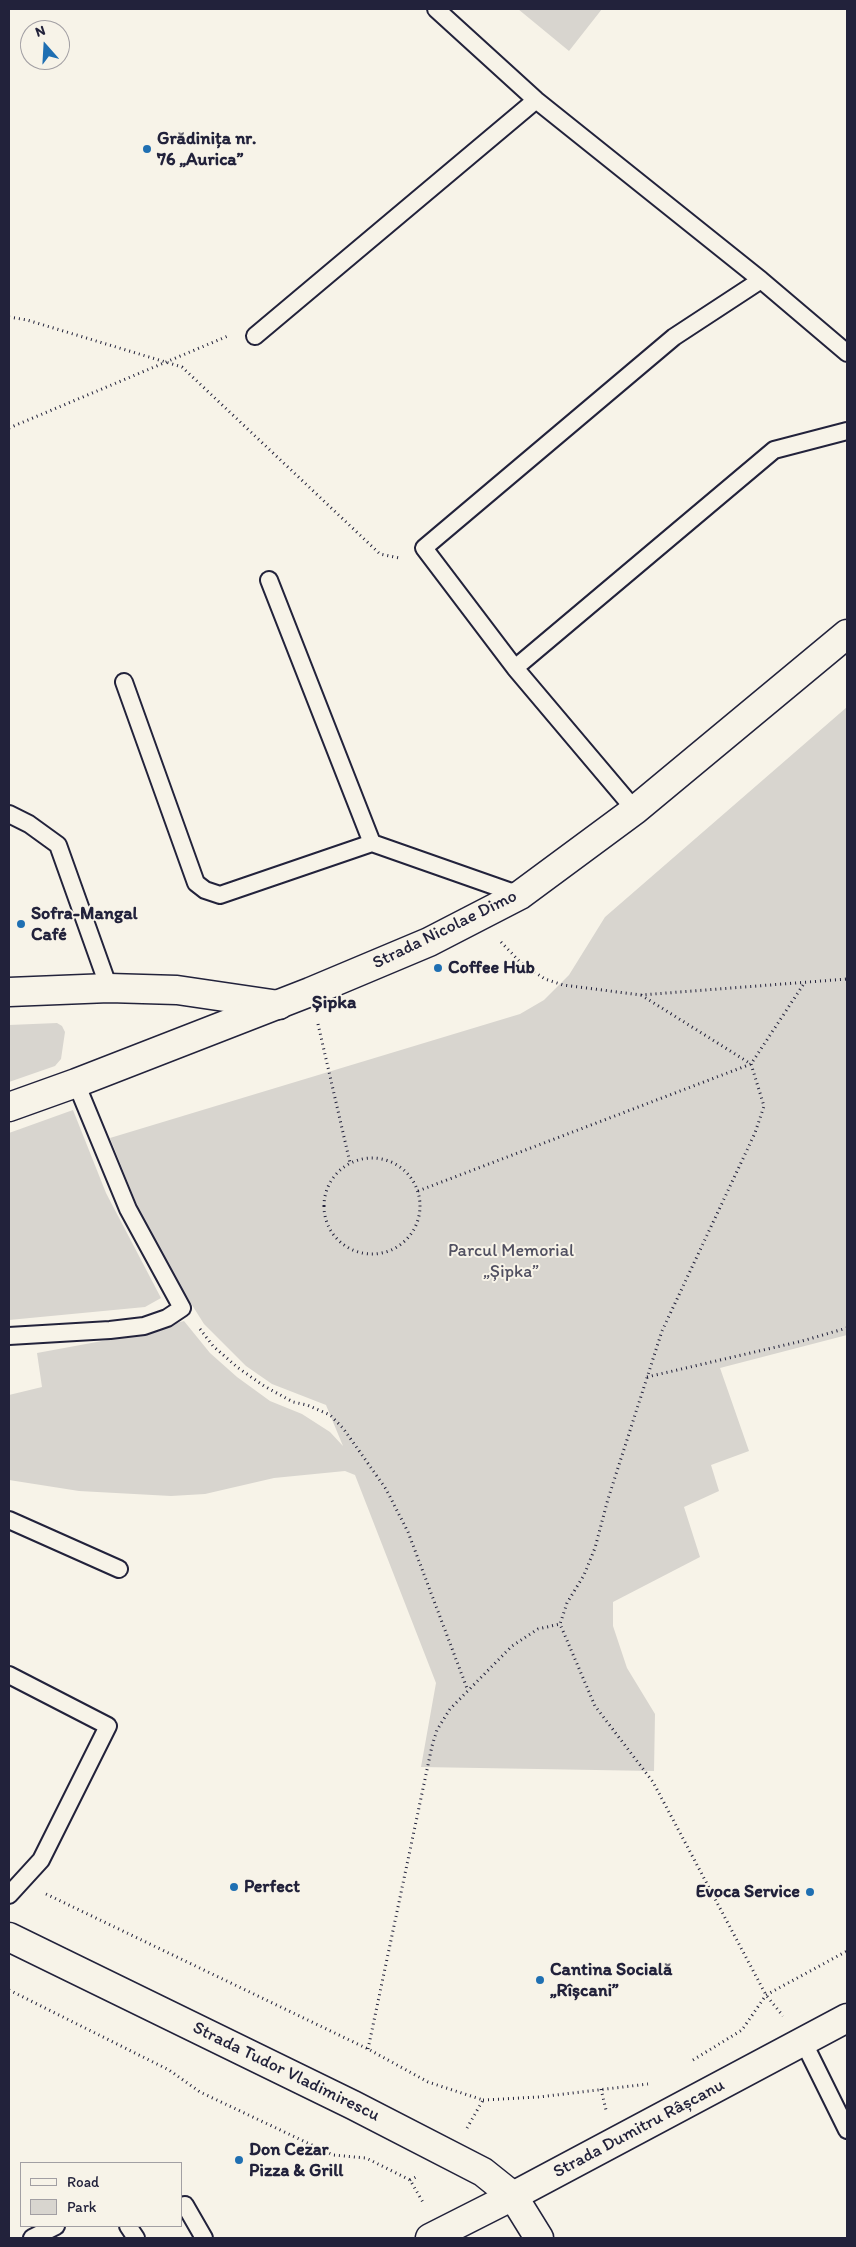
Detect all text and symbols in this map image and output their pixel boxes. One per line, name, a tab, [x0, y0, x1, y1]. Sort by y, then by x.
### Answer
north arrow	[20, 20, 70, 70]
text: N	[33, 22, 48, 41]
place label: Grădinița nr. 76 „Aurica”	[157, 128, 257, 170]
marker: Grădinița nr. 76 „Aurica”	[141, 143, 153, 155]
street label: Strada Nicolae Dimo	[369, 886, 521, 974]
place label: Sofra-Mangal Café	[31, 903, 138, 946]
marker: Sofra-Mangal Café	[15, 918, 27, 930]
place label: Coffee Hub	[448, 957, 535, 979]
marker: Coffee Hub	[432, 962, 444, 974]
district label: Șipka	[312, 992, 356, 1014]
park label: Parcul Memorial „Șipka”	[448, 1240, 574, 1282]
place label: Perfect	[244, 1876, 300, 1898]
marker: Perfect	[228, 1881, 240, 1893]
place label: Evoca Service	[696, 1881, 800, 1903]
marker: Evoca Service	[804, 1886, 816, 1898]
place label: Cantina Socială „Rîșcani”	[550, 1959, 672, 2002]
marker: Cantina Socială „Rîșcani”	[534, 1974, 546, 1986]
street label: Strada Tudor Vladimirescu	[189, 2017, 383, 2127]
street label: Strada Dumitru Râșcanu	[550, 2075, 728, 2183]
place label: Don Cezar Pizza & Grill	[249, 2139, 343, 2182]
marker: Don Cezar Pizza & Grill	[233, 2154, 245, 2166]
legend	[20, 2162, 182, 2227]
text: Road	[67, 2173, 99, 2191]
text: Park	[67, 2198, 97, 2216]

